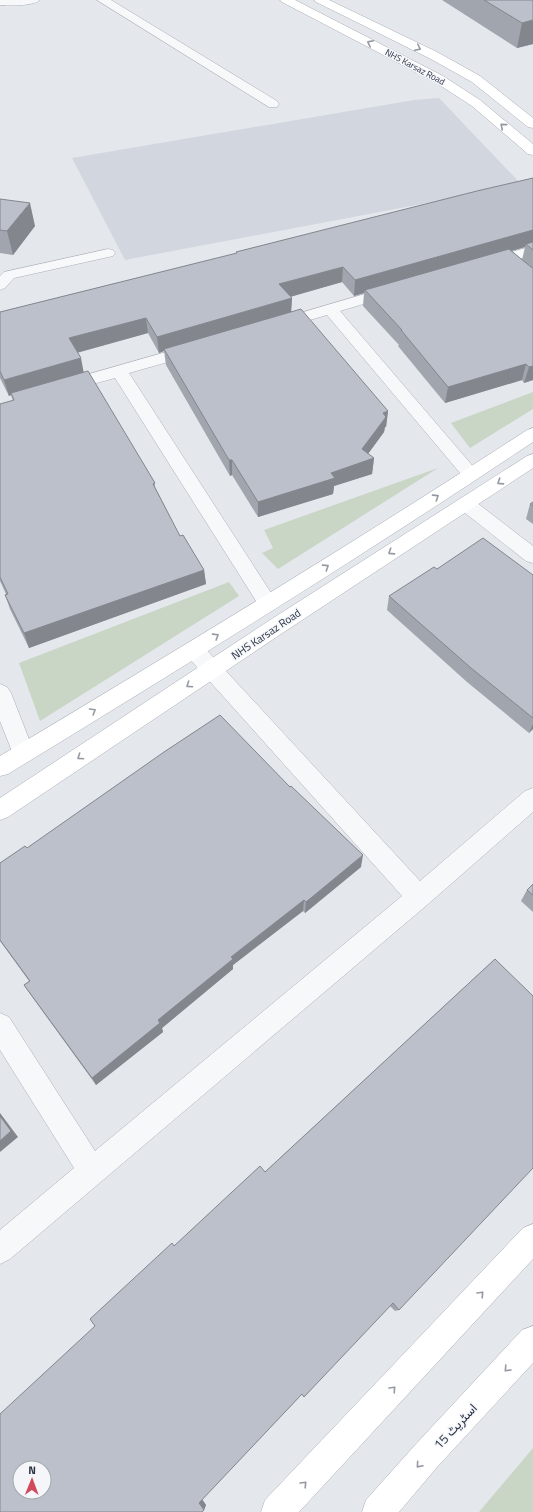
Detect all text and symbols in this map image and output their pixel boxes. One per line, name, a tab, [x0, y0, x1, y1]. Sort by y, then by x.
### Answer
one-way arrow	[366, 40, 374, 48]
one-way arrow	[414, 43, 421, 51]
street label: NHS Karsaz Road	[383, 45, 448, 88]
one-way arrow	[501, 123, 508, 130]
one-way arrow	[497, 477, 504, 484]
one-way arrow	[432, 494, 439, 502]
one-way arrow	[388, 547, 395, 555]
one-way arrow	[322, 564, 329, 572]
street label: NHS Karsaz Road	[228, 605, 304, 663]
one-way arrow	[212, 634, 219, 641]
one-way arrow	[186, 680, 193, 688]
one-way arrow	[89, 708, 96, 715]
one-way arrow	[78, 752, 85, 759]
one-way arrow	[477, 1291, 484, 1299]
one-way arrow	[504, 1365, 511, 1372]
one-way arrow	[388, 1386, 395, 1393]
street label: اسٹریٹ 15	[429, 1399, 481, 1453]
north arrow	[12, 1460, 52, 1500]
one-way arrow	[416, 1460, 423, 1468]
text: N	[28, 1462, 36, 1478]
one-way arrow	[299, 1481, 306, 1488]

